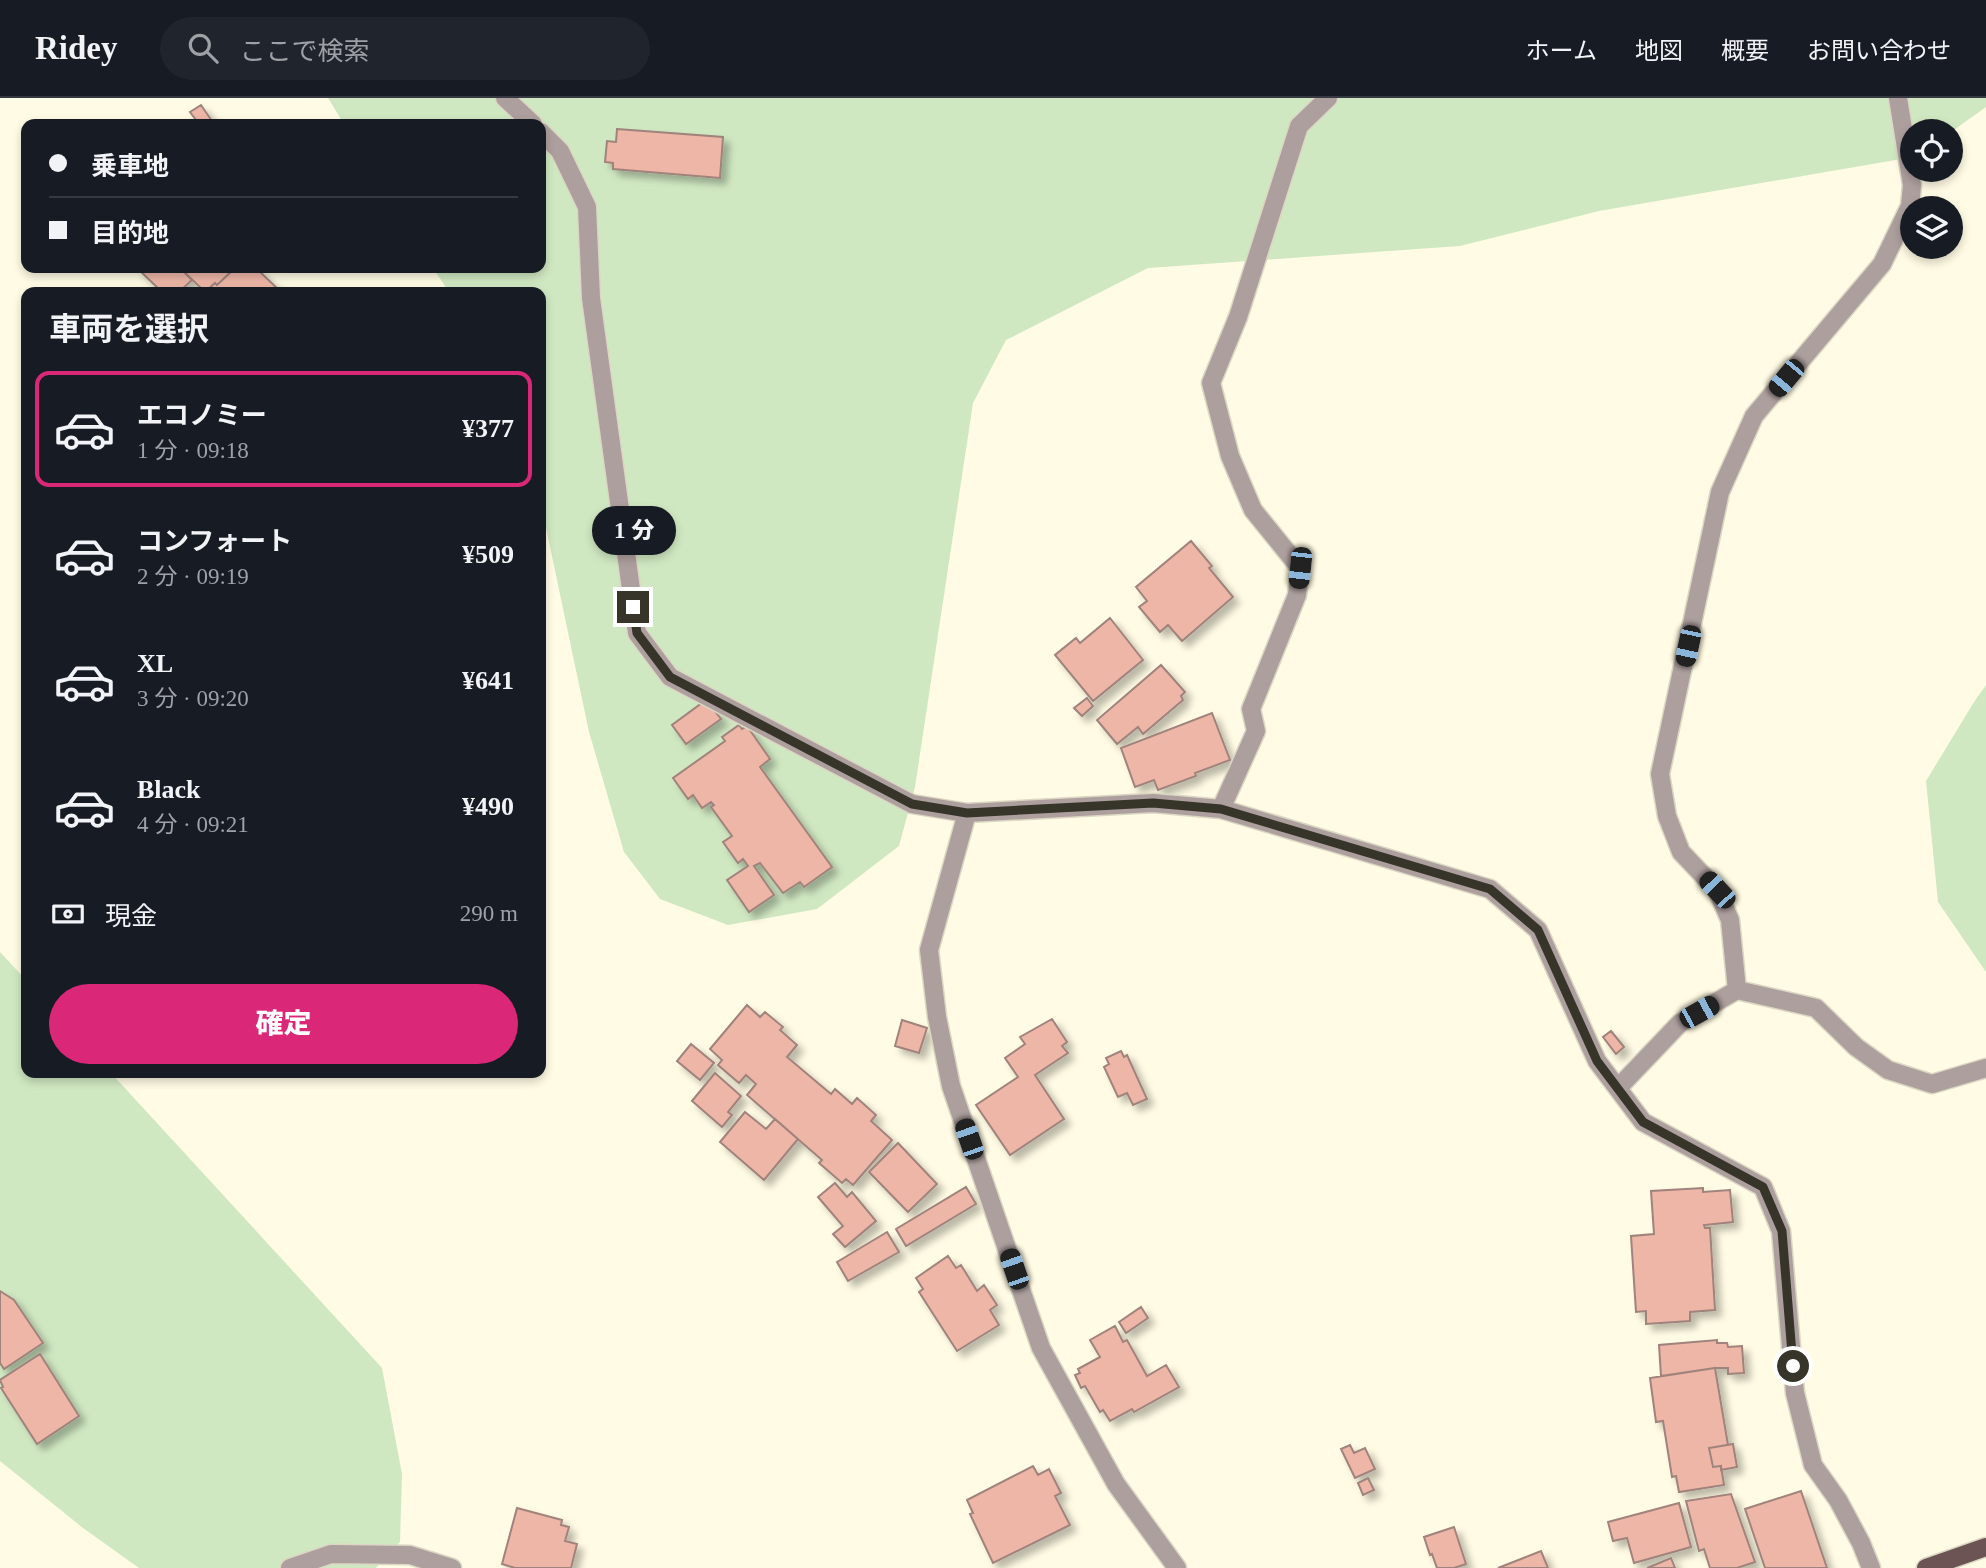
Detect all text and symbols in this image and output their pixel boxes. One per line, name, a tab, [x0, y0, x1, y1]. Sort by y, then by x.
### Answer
search box	[160, 17, 650, 80]
icon: search	[184, 29, 222, 67]
text: Ridey	[35, 30, 118, 66]
text: ここで検索	[240, 37, 370, 66]
text: ホーム	[1526, 38, 1597, 64]
text: 地図	[1635, 38, 1683, 64]
text: 概要	[1721, 38, 1769, 64]
text: お問い合わせ	[1807, 38, 1951, 64]
map controls	[1900, 119, 1963, 259]
button: locate	[1900, 119, 1963, 182]
text: 乗車地	[91, 152, 169, 181]
button: layers	[1900, 196, 1963, 259]
text: 目的地	[91, 219, 169, 248]
text: 車両を選択	[49, 311, 209, 347]
car	[1765, 355, 1808, 401]
icon: car	[53, 398, 116, 461]
text: エコノミー	[137, 401, 267, 430]
text: ¥377	[462, 414, 514, 443]
text: 1 分 · 09:18	[137, 438, 249, 463]
callout: 1 分	[591, 505, 675, 554]
text: 1 分	[614, 518, 654, 543]
icon: car	[53, 524, 116, 587]
text: コンフォート	[137, 527, 292, 556]
text: ¥509	[462, 540, 514, 569]
car	[1288, 546, 1313, 590]
text: 2 分 · 09:19	[137, 564, 249, 589]
route end	[617, 591, 649, 623]
car	[1674, 623, 1703, 669]
text: XL	[137, 649, 173, 678]
icon: car	[53, 650, 116, 713]
text: ¥641	[462, 666, 514, 695]
text: 3 分 · 09:20	[137, 686, 249, 711]
text: Black	[137, 775, 201, 804]
icon: car	[53, 776, 116, 839]
text: ¥490	[462, 792, 514, 821]
text: 4 分 · 09:21	[137, 812, 249, 837]
car	[1695, 867, 1740, 913]
icon: cash	[49, 895, 87, 933]
text: 290 m	[460, 901, 518, 926]
text: 現金	[105, 902, 157, 931]
button: 確定	[49, 984, 518, 1064]
car	[1676, 993, 1723, 1031]
car	[953, 1116, 986, 1162]
car	[998, 1246, 1031, 1292]
route start	[1777, 1350, 1809, 1382]

